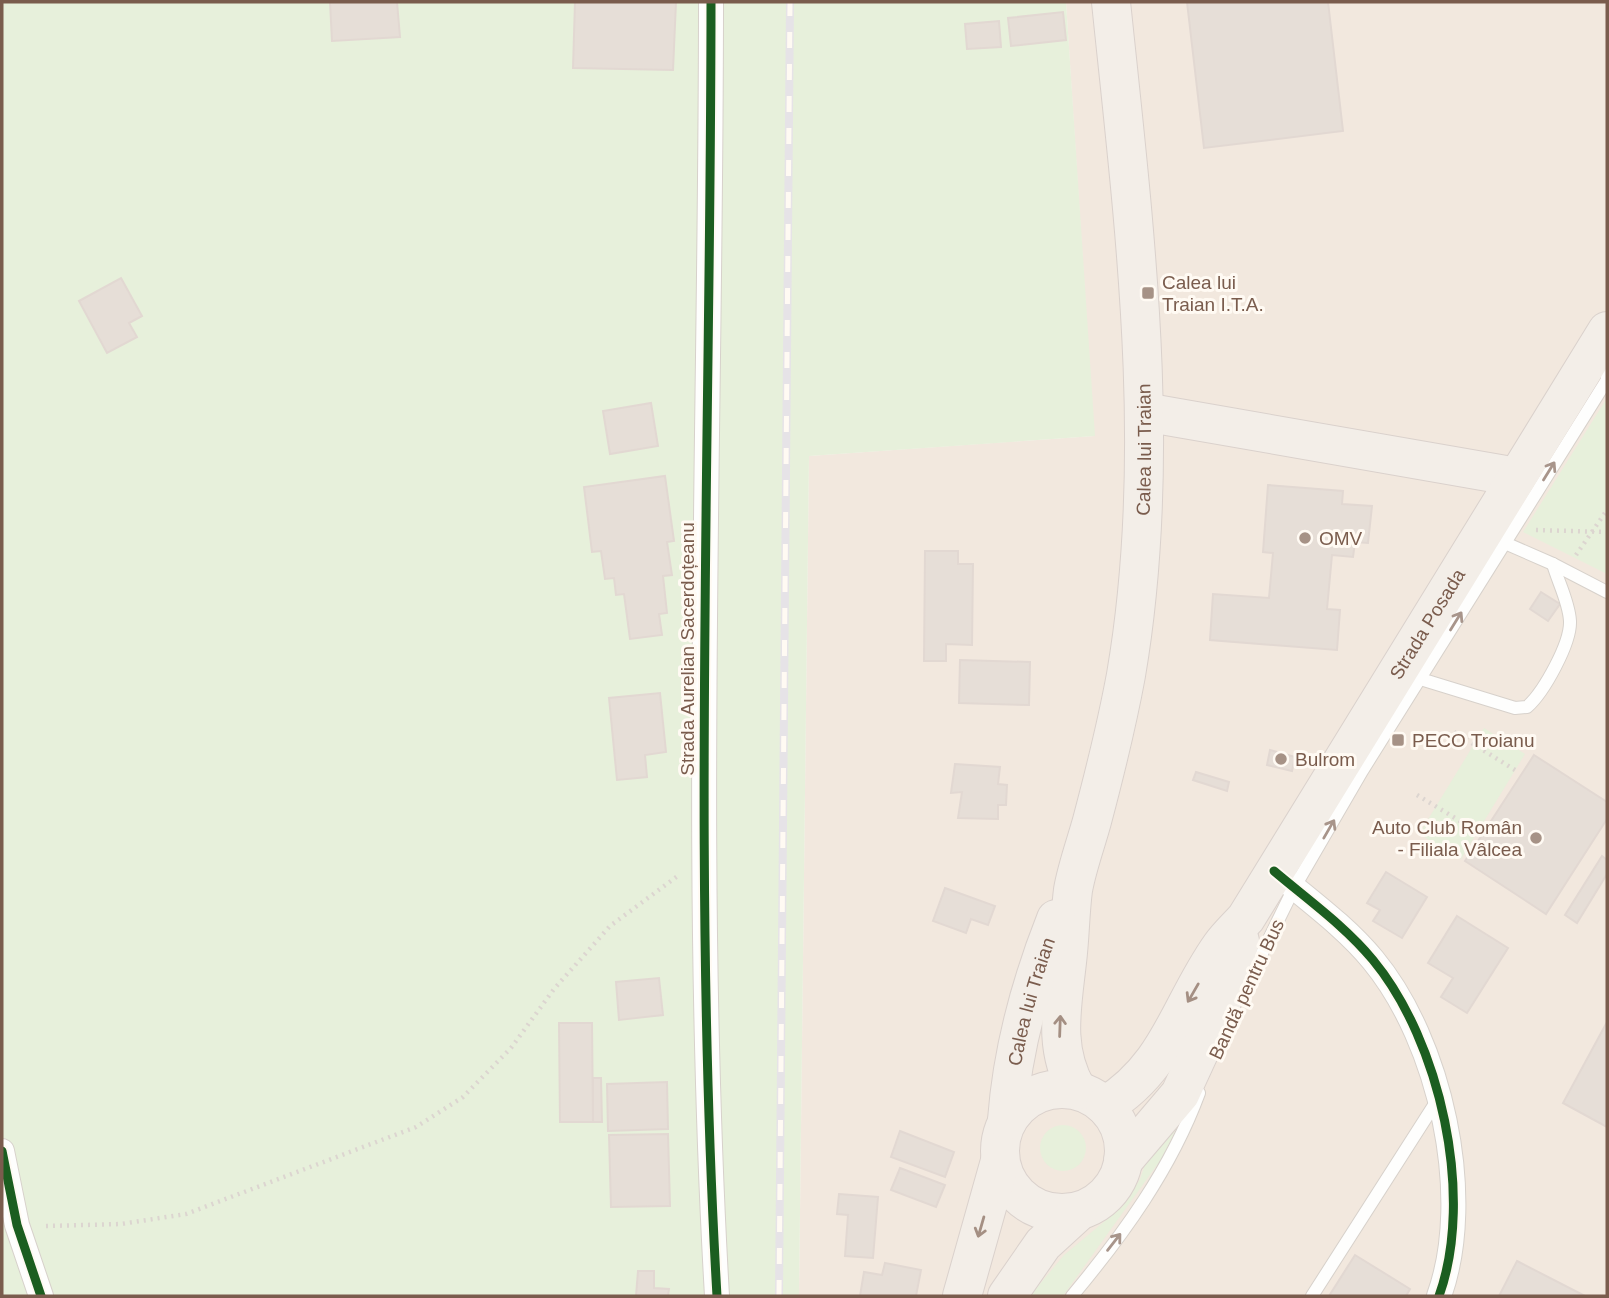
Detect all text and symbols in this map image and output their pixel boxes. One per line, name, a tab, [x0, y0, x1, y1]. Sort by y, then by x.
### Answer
place label: Calea lui Traian I.T.A.	[1162, 272, 1264, 315]
marker: Calea lui Traian I.T.A.	[1140, 285, 1156, 301]
street label: Calea lui Traian	[1133, 383, 1155, 516]
one-way arrow	[1543, 461, 1557, 481]
street label: Strada Aurelian Sacerdoțeanu	[677, 522, 698, 776]
place label: OMV	[1319, 528, 1363, 549]
marker: OMV	[1297, 530, 1313, 546]
street label: Strada Posada	[1385, 565, 1469, 683]
one-way arrow	[1449, 612, 1463, 632]
place label: PECO Troianu	[1412, 730, 1535, 751]
marker: PECO Troianu	[1390, 732, 1406, 748]
place label: Bulrom	[1295, 749, 1355, 770]
marker: Bulrom	[1273, 751, 1289, 767]
place label: Auto Club Român - Filiala Vâlcea	[1372, 817, 1522, 860]
one-way arrow	[1322, 819, 1336, 839]
marker: Auto Club Român - Filiala Vâlcea	[1528, 830, 1544, 846]
street label: Bandă pentru Bus	[1205, 916, 1288, 1063]
street label: Calea lui Traian	[1004, 935, 1059, 1068]
one-way arrow	[1186, 983, 1200, 1003]
one-way arrow	[1054, 1015, 1067, 1038]
one-way arrow	[974, 1216, 987, 1238]
one-way arrow	[1106, 1234, 1121, 1252]

